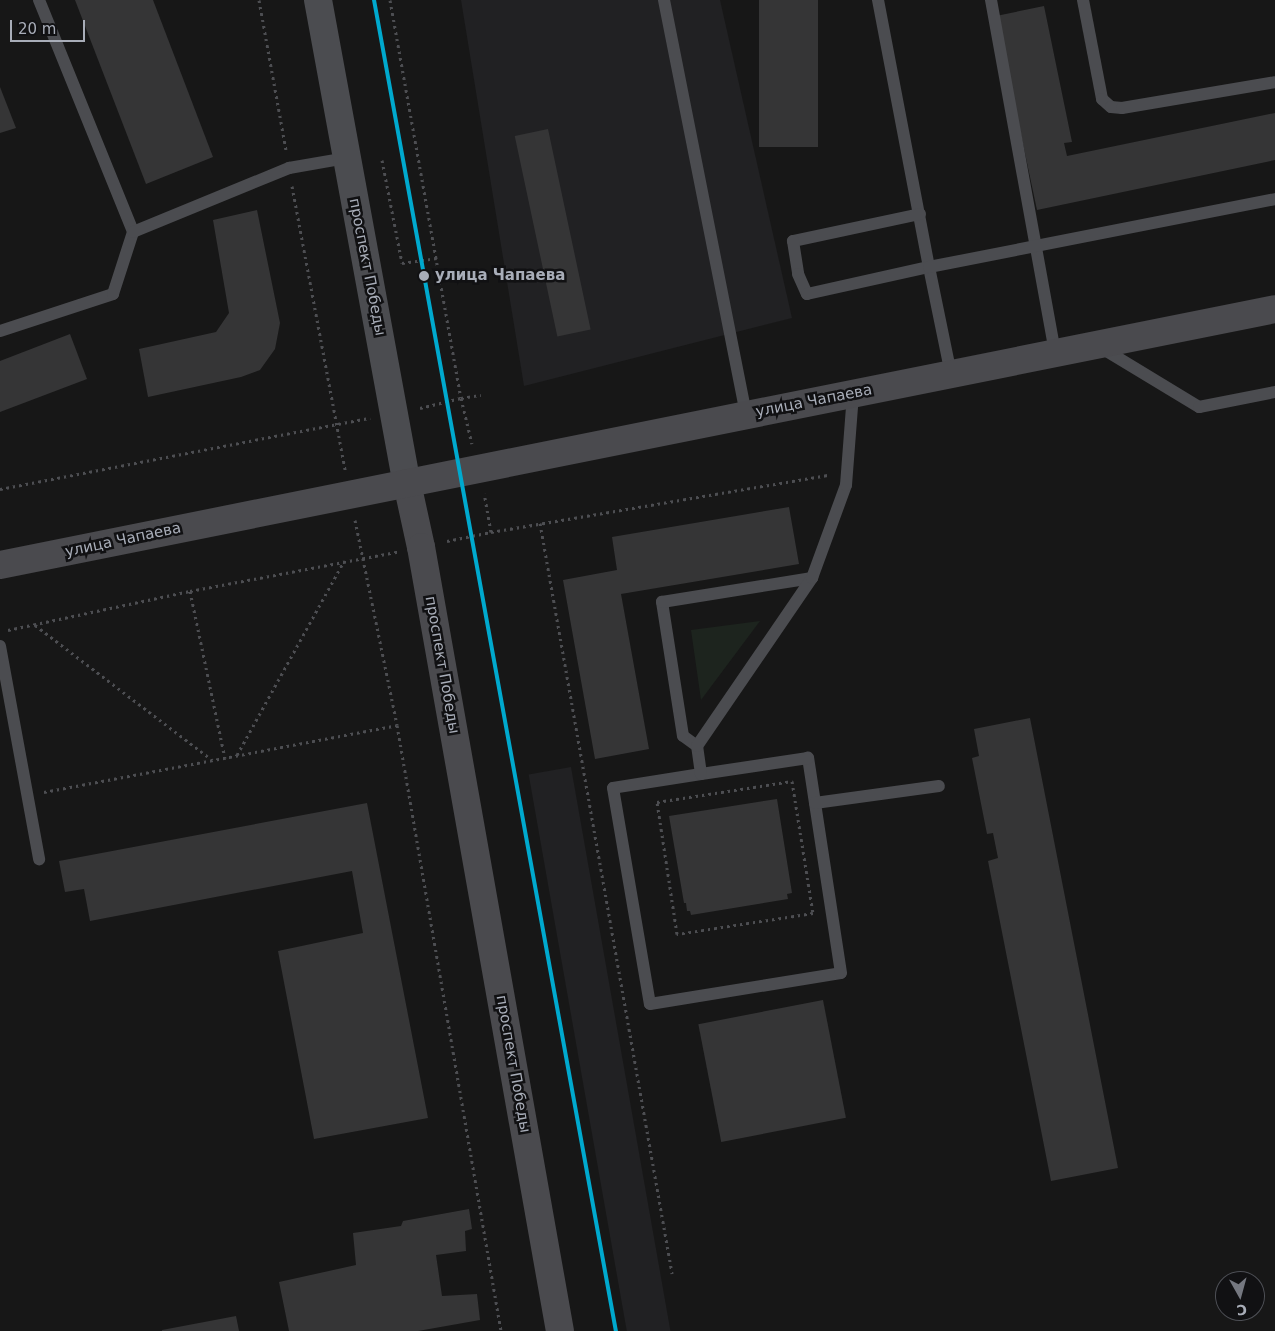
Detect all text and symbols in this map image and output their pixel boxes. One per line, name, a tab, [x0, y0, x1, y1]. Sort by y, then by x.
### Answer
scale bar	[12, 10, 88, 42]
text: 20 m	[18, 20, 56, 38]
street label: проспект Победы	[345, 197, 389, 337]
place label: улица Чапаева	[435, 267, 565, 285]
marker: улица Чапаева	[417, 269, 431, 283]
street label: улица Чапаева	[754, 381, 874, 421]
street label: улица Чапаева	[63, 519, 183, 561]
street label: проспект Победы	[421, 595, 463, 735]
street label: проспект Победы	[492, 994, 534, 1134]
north arrow	[1215, 1271, 1265, 1321]
text: С	[1236, 1301, 1248, 1318]

